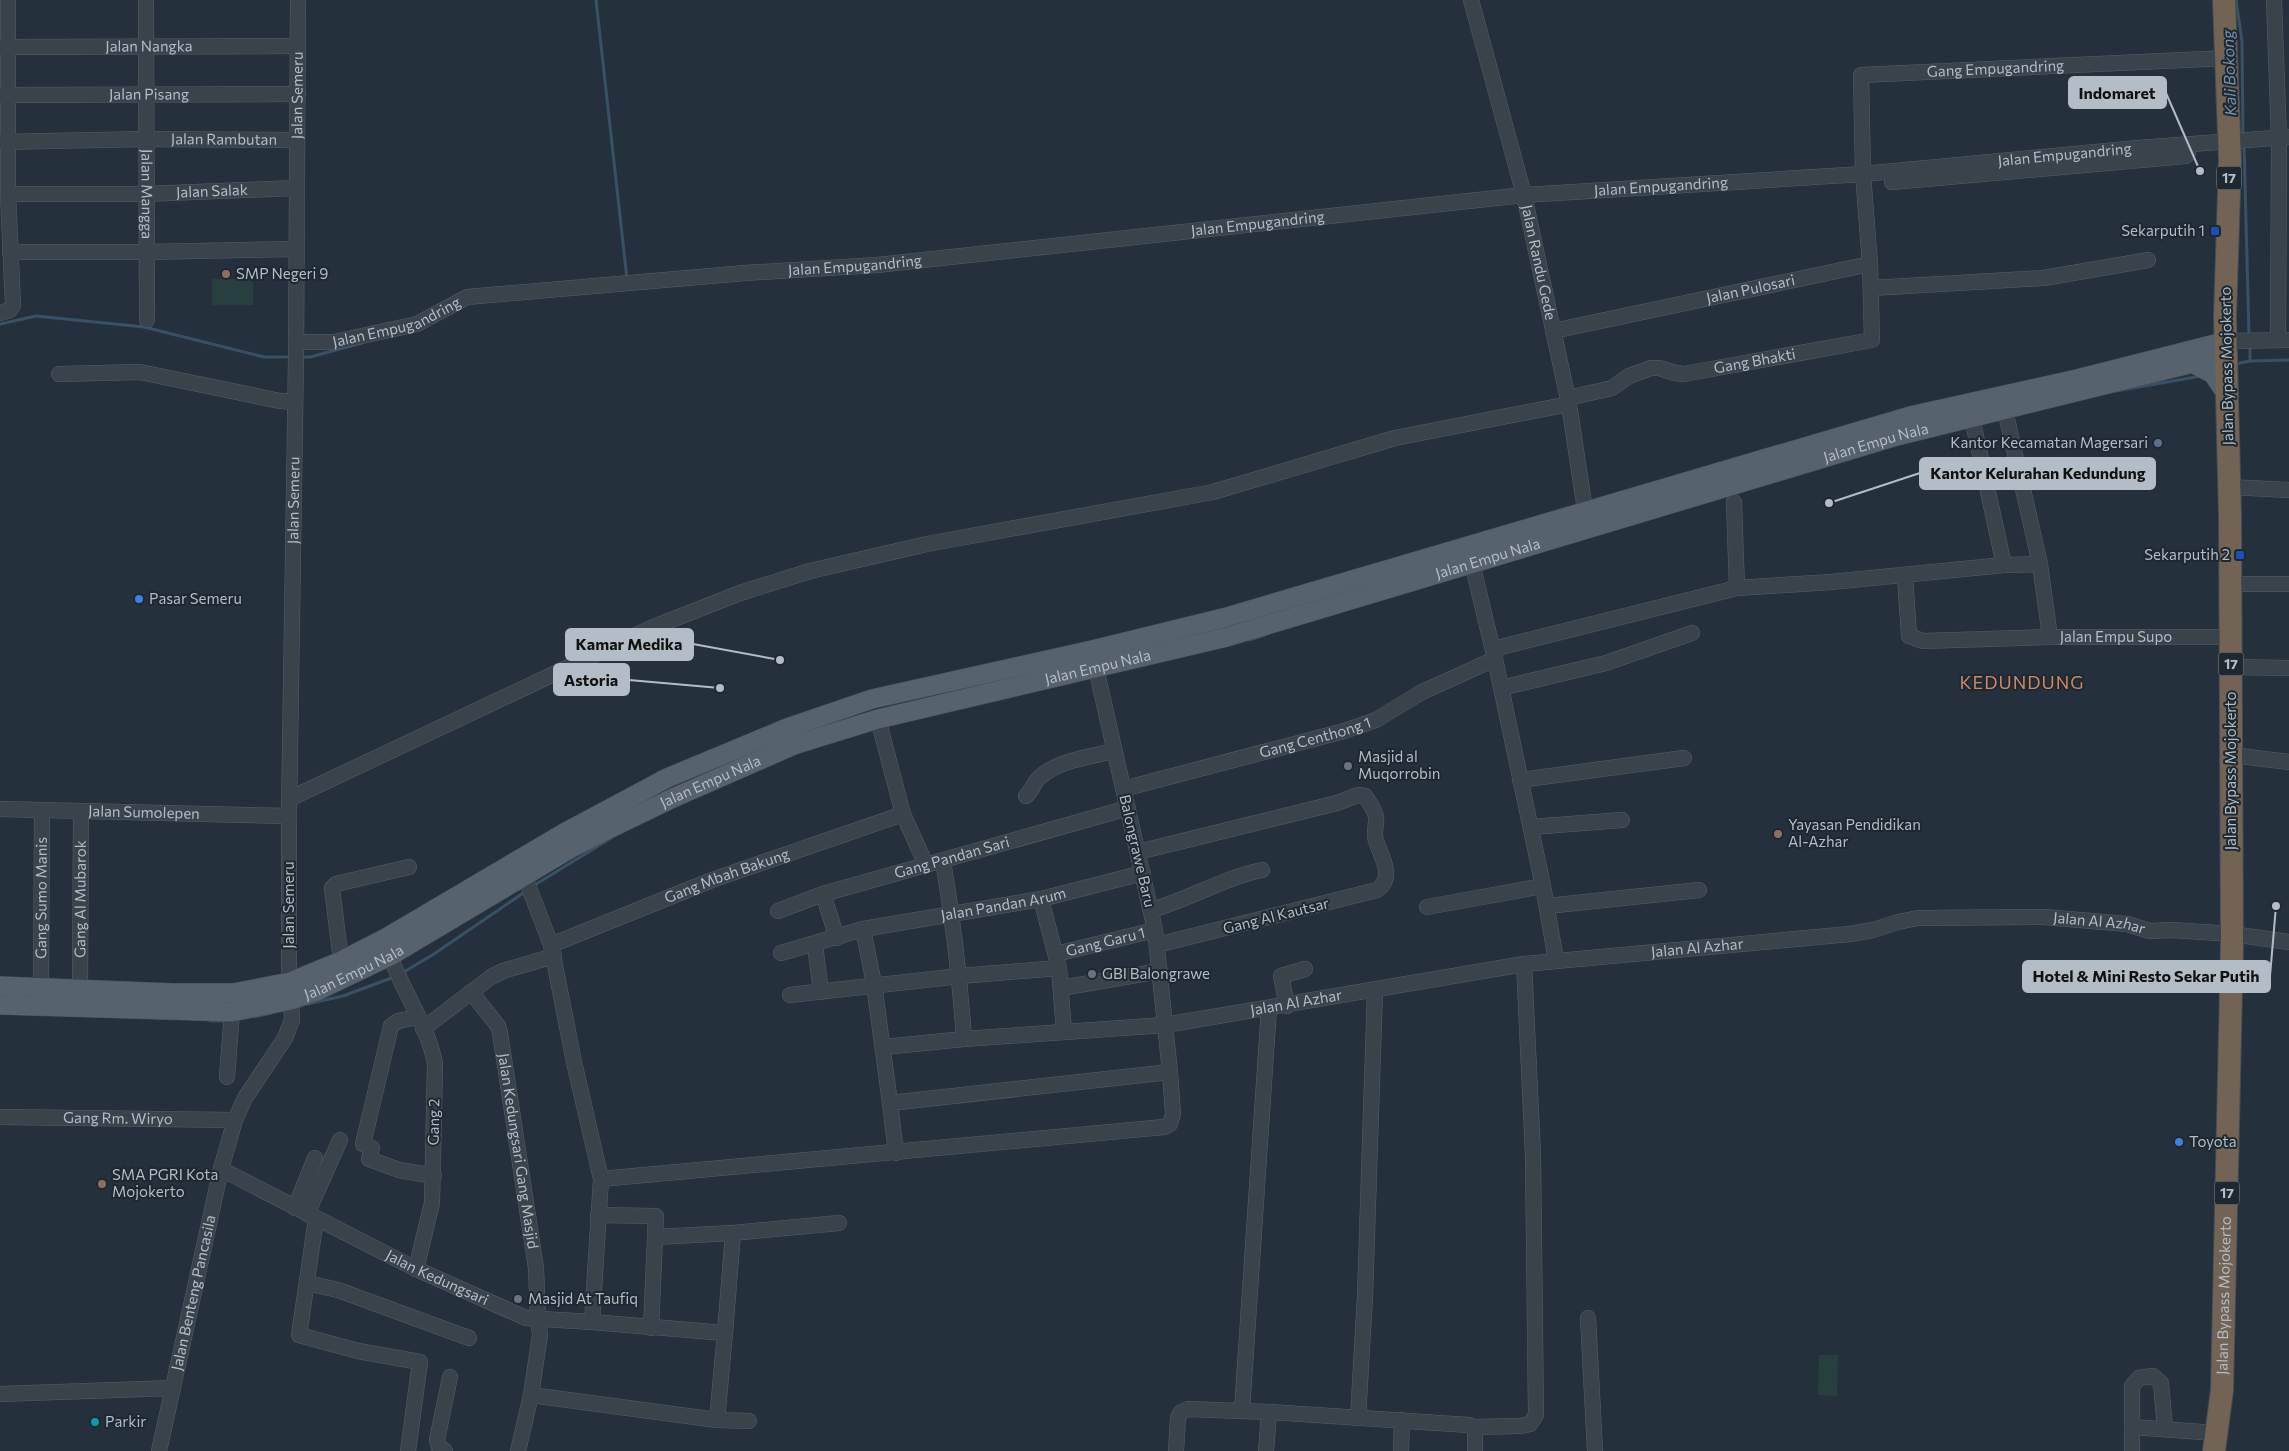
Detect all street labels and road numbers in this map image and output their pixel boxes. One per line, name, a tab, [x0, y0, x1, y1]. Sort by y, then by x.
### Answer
street label: Jalan Nangka	[105, 36, 193, 55]
street label: Jalan Semeru	[287, 52, 306, 139]
street label: Gang Empugandring	[1926, 56, 2065, 80]
street label: Jalan Pisang	[109, 84, 189, 103]
street label: Jalan Rambutan	[171, 129, 277, 148]
street label: Jalan Empugandring	[1997, 139, 2132, 169]
street label: Jalan Mangga	[138, 149, 157, 239]
road number: 17	[2216, 167, 2242, 190]
street label: Jalan Empugandring	[1593, 172, 1729, 199]
street label: Jalan Salak	[176, 180, 248, 201]
street label: Jalan Randu Gede	[1518, 203, 1561, 321]
street label: Jalan Empugandring	[1190, 207, 1325, 239]
street label: Jalan Empugandring	[787, 250, 923, 278]
street label: Jalan Pulosari	[1704, 270, 1796, 306]
street label: Jalan Bypass Mojokerto	[2216, 286, 2236, 446]
street label: Jalan Empugandring	[331, 292, 463, 350]
street label: Gang Bhakti	[1712, 344, 1797, 376]
street label: Jalan Empu Nala	[1821, 419, 1930, 466]
street label: Jalan Semeru	[283, 456, 302, 544]
street label: Jalan Empu Nala	[1433, 534, 1542, 582]
street label: Jalan Empu Supo	[2060, 627, 2172, 645]
street label: Jalan Empu Nala	[1043, 645, 1152, 688]
road number: 17	[2218, 652, 2244, 676]
street label: Jalan Bypass Mojokerto	[2221, 692, 2239, 850]
street label: Gang Centhong 1	[1257, 712, 1373, 761]
street label: Jalan Empu Nala	[657, 751, 763, 811]
street label: Balongrawe Baru	[1116, 793, 1160, 909]
street label: Jalan Sumolepen	[88, 801, 200, 822]
street label: Gang Pandan Sari	[892, 832, 1011, 881]
street label: Gang Sumo Manis	[31, 837, 50, 959]
street label: Gang Al Mubarok	[70, 840, 89, 958]
street label: Gang Mbah Bakung	[661, 844, 791, 906]
street label: Jalan Semeru	[279, 861, 297, 949]
street label: Jalan Pandan Arum	[939, 883, 1068, 924]
street label: Gang Al Kautsar	[1221, 893, 1331, 937]
street label: Jalan Al Azhar	[2053, 908, 2148, 937]
street label: Gang Garu 1	[1064, 923, 1147, 959]
street label: Jalan Al Azhar	[1650, 934, 1744, 960]
street label: Jalan Empu Nala	[301, 940, 406, 1003]
street label: Jalan Al Azhar	[1249, 985, 1343, 1018]
street label: Jalan Kedungsari Gang Masjid	[495, 1052, 543, 1250]
street label: Gang 2	[424, 1098, 442, 1146]
street label: Gang Rm. Wiryo	[63, 1108, 173, 1127]
road number: 17	[2214, 1182, 2240, 1204]
street label: Jalan Benteng Pancasila	[167, 1213, 219, 1372]
street label: Jalan Bypass Mojokerto	[2212, 1216, 2234, 1375]
street label: Jalan Kedungsari	[383, 1245, 492, 1308]

